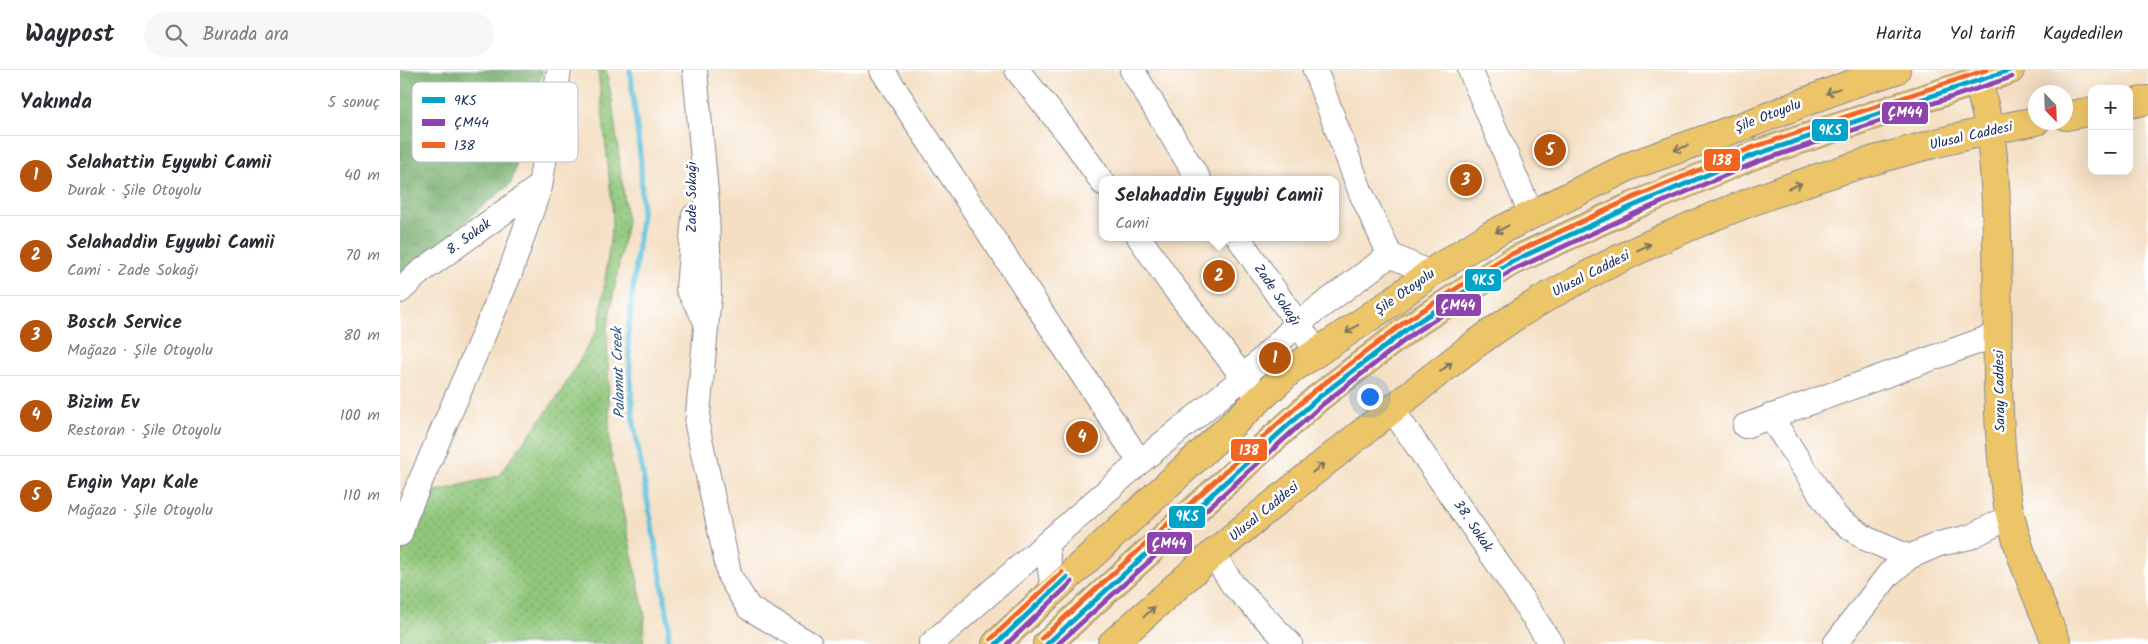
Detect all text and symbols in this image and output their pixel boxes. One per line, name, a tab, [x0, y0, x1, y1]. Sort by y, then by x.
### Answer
search box	[144, 12, 494, 57]
text: Waypost	[25, 15, 114, 54]
text: Burada ara	[202, 20, 289, 50]
text: Harita	[1876, 20, 1922, 49]
text: Yol tarifi	[1950, 20, 2015, 49]
text: Kaydedilen	[2043, 20, 2123, 49]
icon: search	[162, 21, 190, 49]
legend	[412, 82, 578, 162]
north arrow	[2028, 85, 2073, 130]
map controls	[2088, 85, 2133, 175]
button: +	[2088, 85, 2133, 130]
text: Yakında	[20, 86, 92, 119]
one-way arrow	[1826, 87, 1841, 96]
text: 5 sonuç	[328, 90, 380, 115]
text: 9KS	[454, 90, 477, 112]
street label: Şile Otoyolu	[1732, 93, 1805, 139]
line badge: ÇM44	[1881, 101, 1929, 125]
text: ÇM44	[1888, 102, 1923, 124]
text: ÇM44	[454, 112, 489, 134]
street label: Ulusal Caddesi	[1927, 116, 2015, 156]
line badge: 9KS	[1811, 118, 1849, 142]
text: 9KS	[1818, 120, 1842, 142]
button: −	[2088, 130, 2133, 175]
pin: 5	[1534, 131, 1566, 169]
text: 138	[454, 135, 475, 157]
one-way arrow	[1674, 144, 1689, 153]
text: Selahattin Eyyubi Camii	[67, 148, 271, 178]
line badge: 138	[1703, 148, 1741, 172]
text: 138	[1712, 150, 1733, 172]
street label: Zade Sokağı	[681, 161, 703, 233]
pin: 3	[1450, 161, 1482, 199]
text: 1	[34, 163, 38, 188]
text: 40 m	[344, 163, 380, 188]
popup	[1099, 176, 1339, 241]
text: Durak · Şile Otoyolu	[67, 178, 202, 203]
text: Selahaddin Eyyubi Camii	[1115, 181, 1323, 211]
one-way arrow	[1787, 181, 1802, 190]
text: Cami	[1115, 211, 1149, 236]
street label: 8. Sokak	[442, 213, 496, 261]
one-way arrow	[1495, 225, 1510, 234]
text: Selahaddin Eyyubi Camii	[67, 228, 275, 258]
one-way arrow	[1637, 242, 1652, 252]
text: 2	[31, 243, 41, 268]
text: 70 m	[345, 243, 380, 268]
street label: Ulusal Caddesi	[1548, 245, 1634, 303]
pin: 2	[1203, 257, 1235, 295]
text: Cami · Zade Sokağı	[67, 258, 199, 283]
street label: Zade Sokağı	[1248, 259, 1306, 331]
street label: Şile Otoyolu	[1370, 263, 1440, 321]
line badge: 9KS	[1464, 268, 1502, 292]
text: 9KS	[1471, 270, 1495, 292]
line badge: ÇM44	[1435, 293, 1482, 317]
text: ÇM44	[1441, 295, 1476, 317]
text: Bosch Service	[67, 308, 182, 338]
text: 3	[32, 323, 40, 348]
text: 80 m	[343, 323, 380, 348]
one-way arrow	[1345, 324, 1359, 334]
water label: Palamut Creek	[605, 325, 633, 419]
text: Mağaza · Şile Otoyolu	[67, 338, 213, 363]
pin: 1	[1259, 339, 1291, 377]
street label: Saray Caddesi	[1988, 349, 2012, 432]
one-way arrow	[1439, 361, 1452, 372]
your location	[1357, 384, 1383, 410]
text: Bizim Ev	[67, 388, 139, 418]
text: 4	[32, 403, 40, 428]
text: 100 m	[340, 403, 380, 428]
text: Restoran · Şile Otoyolu	[67, 418, 221, 443]
pin: 4	[1066, 418, 1098, 456]
line badge: 138	[1230, 438, 1268, 462]
text: 138	[1239, 440, 1260, 462]
one-way arrow	[1312, 462, 1325, 473]
text: Engin Yapı Kale	[67, 468, 198, 498]
street label: Ulusal Caddesi	[1224, 476, 1304, 547]
text: 5	[32, 483, 40, 508]
text: 110 m	[343, 483, 380, 508]
street label: 38. Sokak	[1447, 495, 1499, 557]
text: Mağaza · Şile Otoyolu	[67, 498, 213, 523]
line badge: 9KS	[1168, 505, 1206, 529]
text: 9KS	[1175, 506, 1199, 528]
line badge: ÇM44	[1146, 531, 1193, 555]
text: ÇM44	[1152, 533, 1187, 555]
one-way arrow	[1142, 606, 1155, 618]

